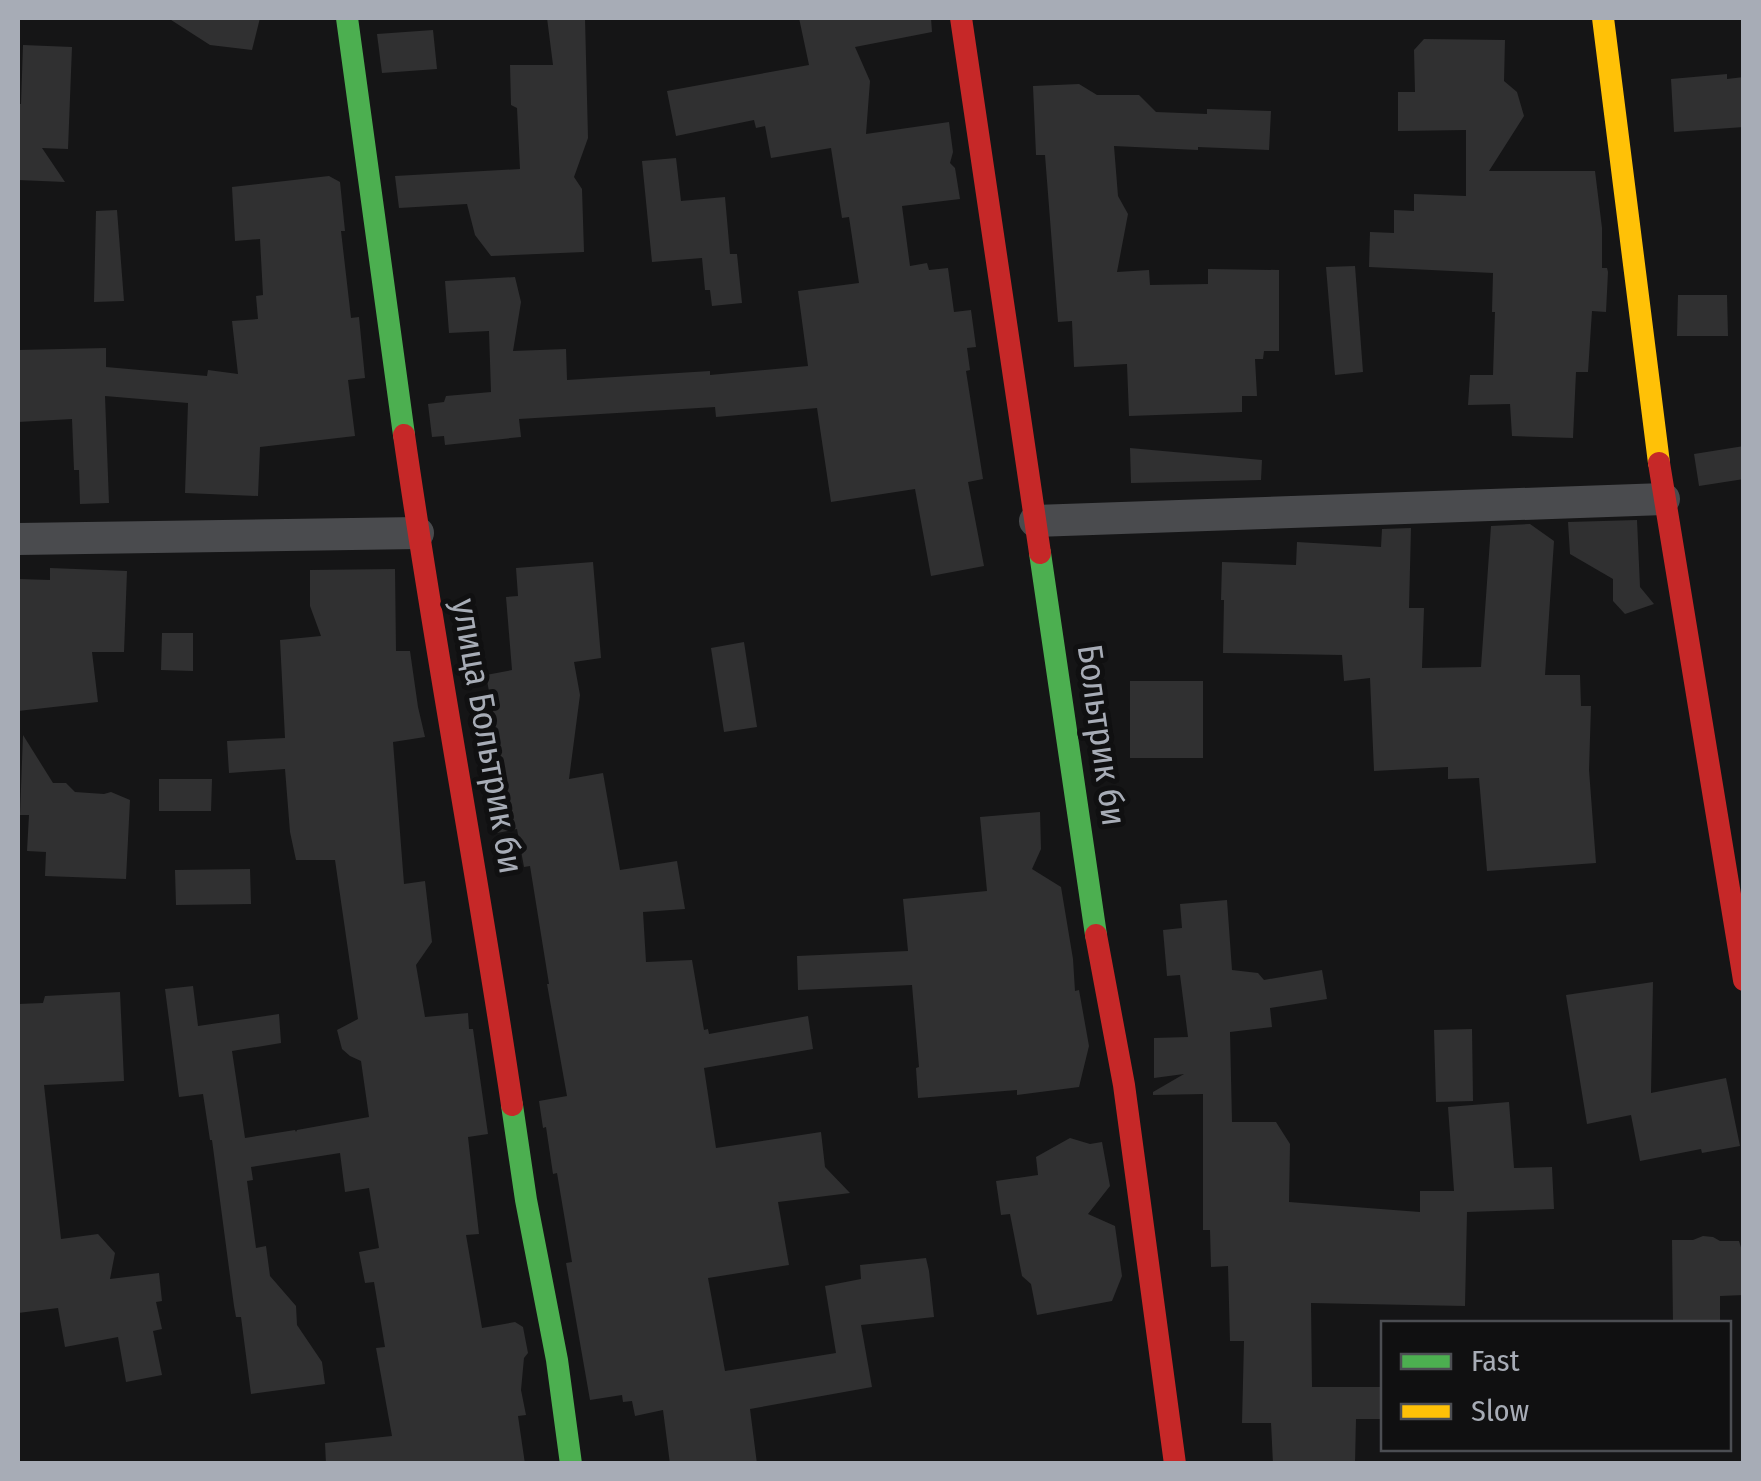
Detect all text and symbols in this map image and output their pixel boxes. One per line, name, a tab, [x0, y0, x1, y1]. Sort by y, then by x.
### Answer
street label: улица Больтрик би	[443, 595, 533, 877]
street label: Больтрик би	[1068, 642, 1136, 828]
legend	[1381, 1321, 1731, 1451]
text: Fast	[1471, 1343, 1520, 1379]
text: Slow	[1471, 1393, 1529, 1429]

